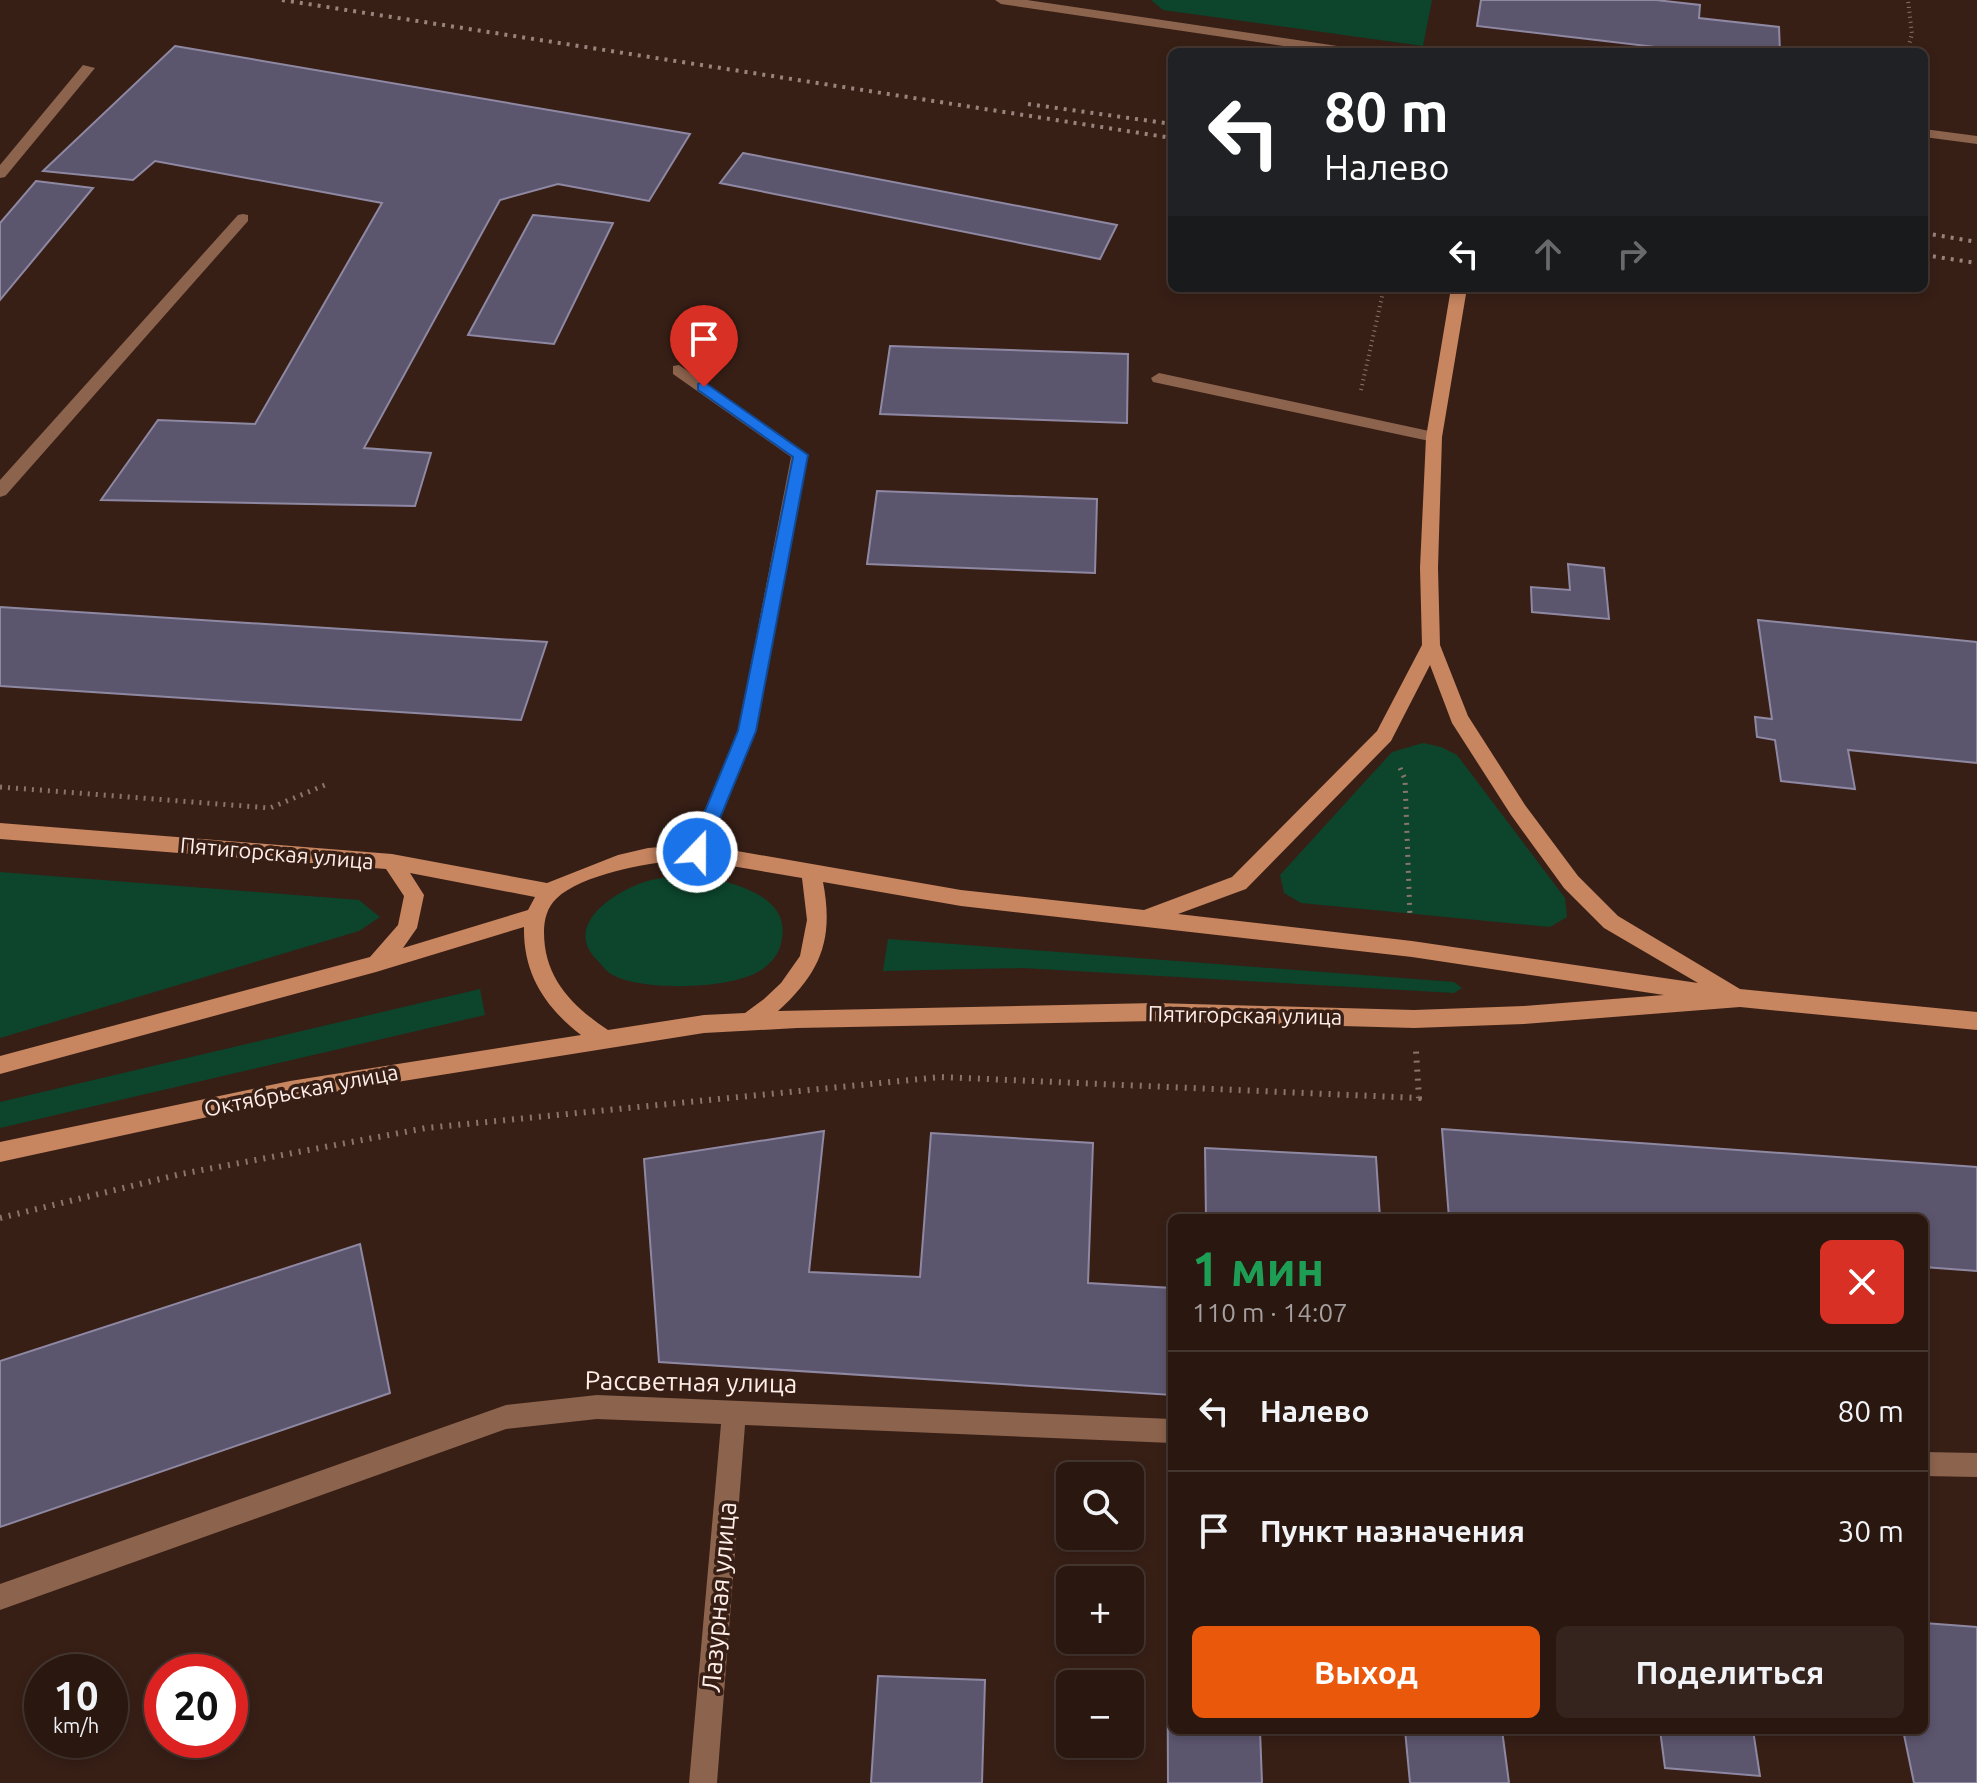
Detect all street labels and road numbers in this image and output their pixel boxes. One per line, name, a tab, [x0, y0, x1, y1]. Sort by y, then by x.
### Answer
street label: Пятигорская улица	[179, 832, 375, 873]
street label: Пятигорская улица	[1148, 1000, 1342, 1029]
street label: Октябрьская улица	[202, 1058, 400, 1121]
street label: Рассветная улица	[584, 1365, 798, 1398]
street label: Лазурная улица	[696, 1500, 741, 1693]

